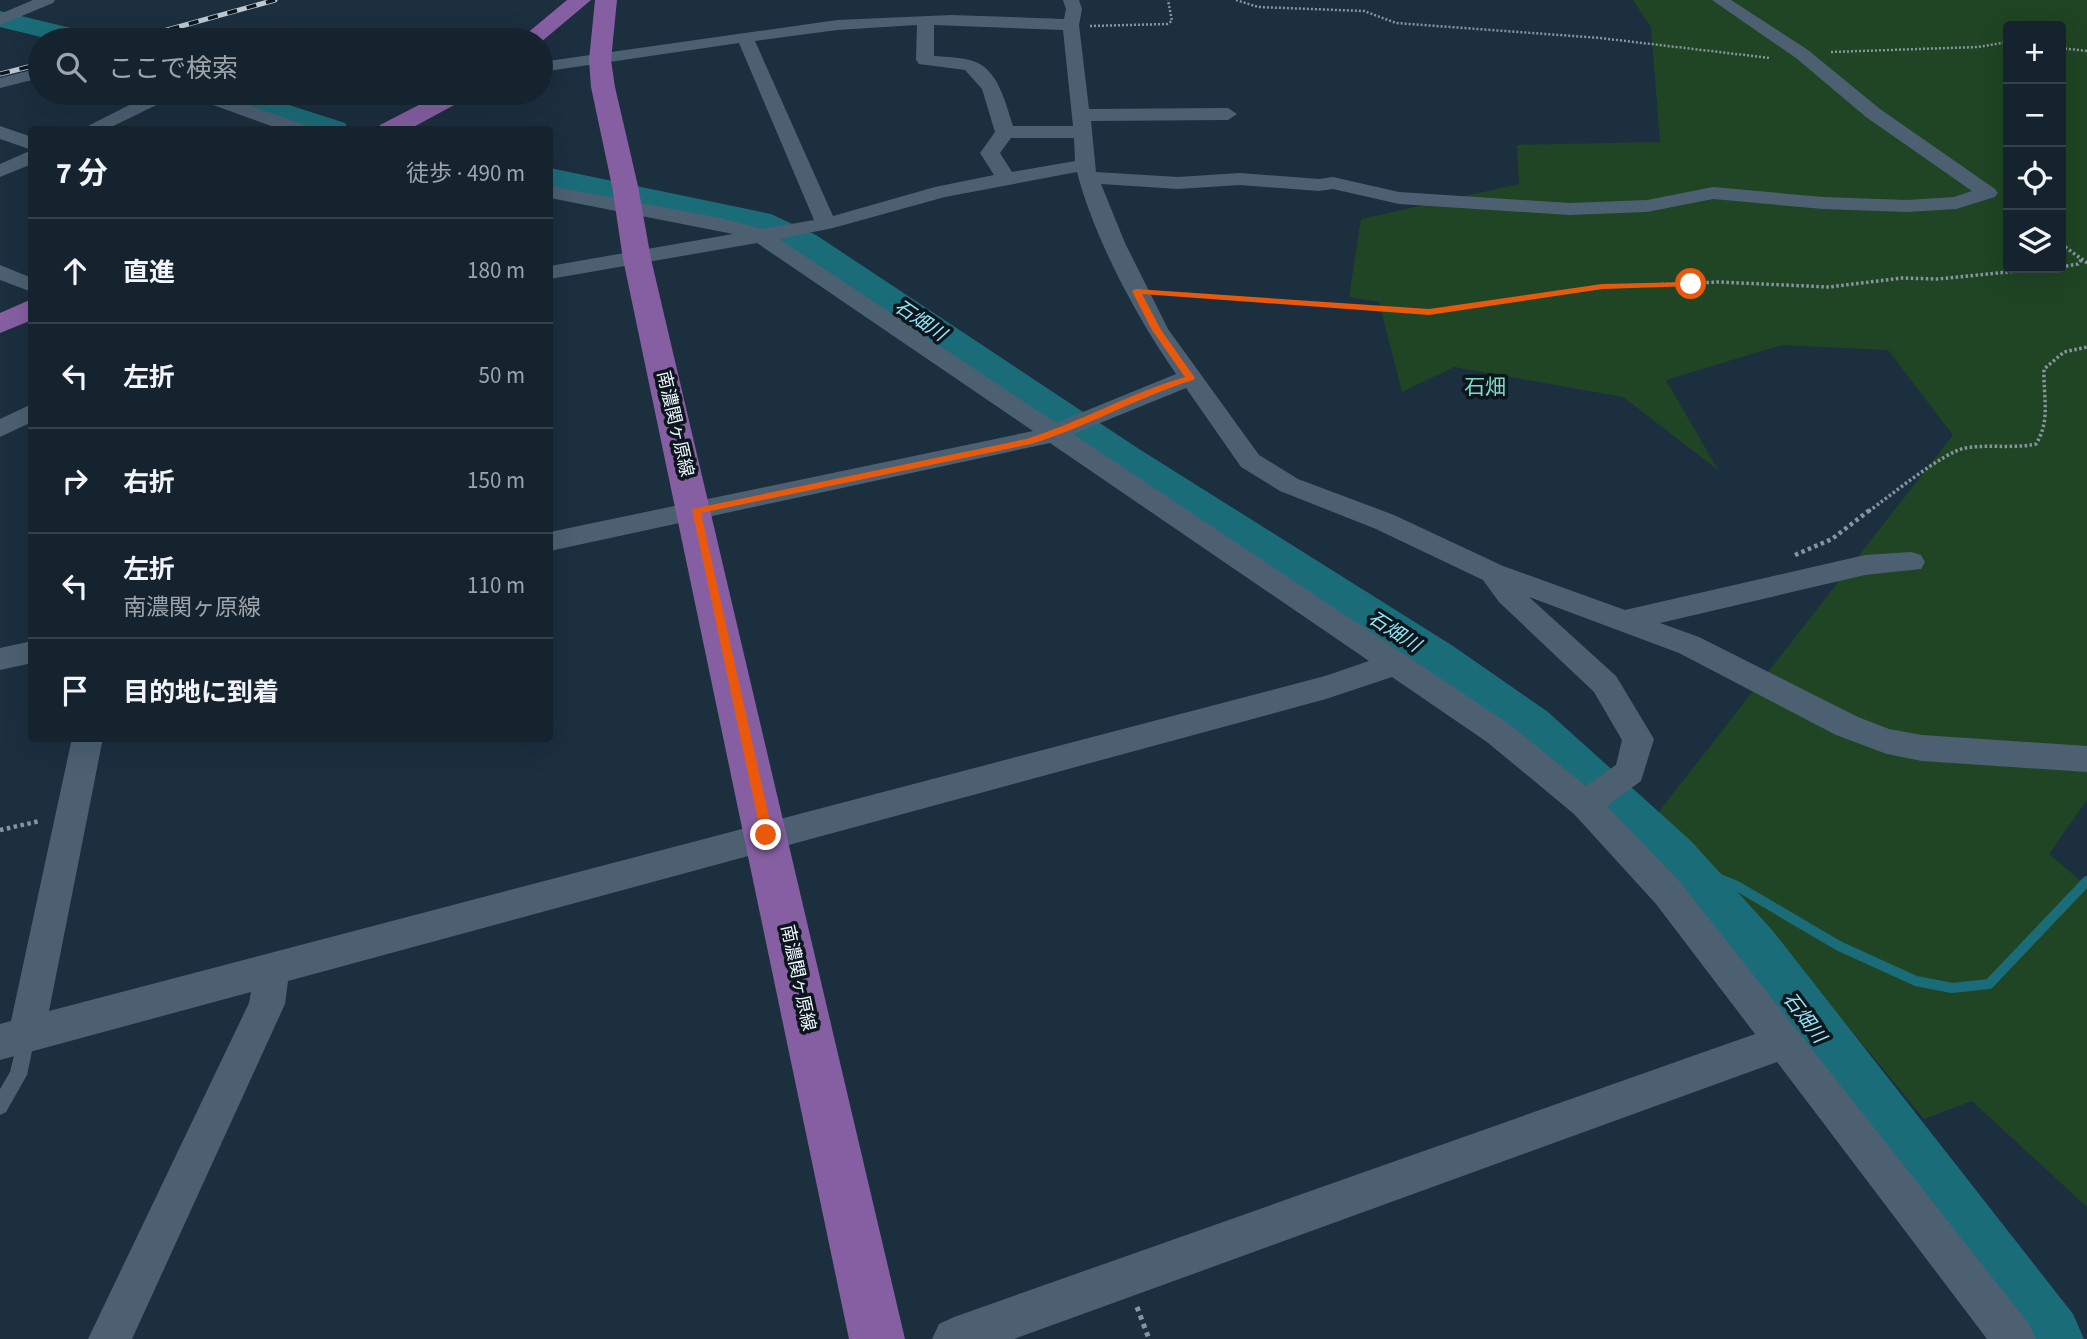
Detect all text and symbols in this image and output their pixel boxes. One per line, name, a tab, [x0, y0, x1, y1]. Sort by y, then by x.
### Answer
map controls	[2003, 21, 2066, 273]
button: +	[2003, 21, 2066, 84]
search box	[28, 28, 553, 105]
icon: search	[52, 48, 90, 86]
text: ここで検索	[108, 50, 238, 87]
button: −	[2003, 84, 2066, 147]
button: locate	[2003, 147, 2066, 210]
text: 7 分	[56, 152, 108, 195]
text: 徒歩 · 490 m	[406, 157, 525, 190]
button: layers	[2003, 210, 2066, 273]
icon: ahead	[56, 252, 94, 290]
text: 直進	[123, 254, 175, 291]
text: 180 m	[467, 254, 525, 287]
route start	[1675, 268, 1706, 299]
water label: 石畑川	[889, 294, 953, 349]
icon: left	[56, 357, 94, 395]
text: 左折	[123, 359, 175, 396]
text: 50 m	[478, 359, 525, 392]
street label: 南濃関ヶ原線	[651, 369, 699, 479]
district label: 石畑	[1464, 372, 1506, 402]
icon: right	[56, 462, 94, 500]
text: 右折	[123, 464, 175, 501]
text: 150 m	[467, 464, 525, 497]
text: 左折	[123, 551, 175, 588]
icon: left	[56, 567, 94, 605]
text: 110 m	[467, 569, 525, 602]
text: 南濃関ヶ原線	[123, 591, 261, 624]
water label: 石畑川	[1363, 605, 1427, 660]
icon: arrive	[56, 672, 94, 710]
text: 目的地に到着	[123, 674, 279, 711]
route end	[750, 819, 781, 850]
street label: 南濃関ヶ原線	[775, 923, 821, 1033]
water label: 石畑川	[1776, 987, 1833, 1050]

